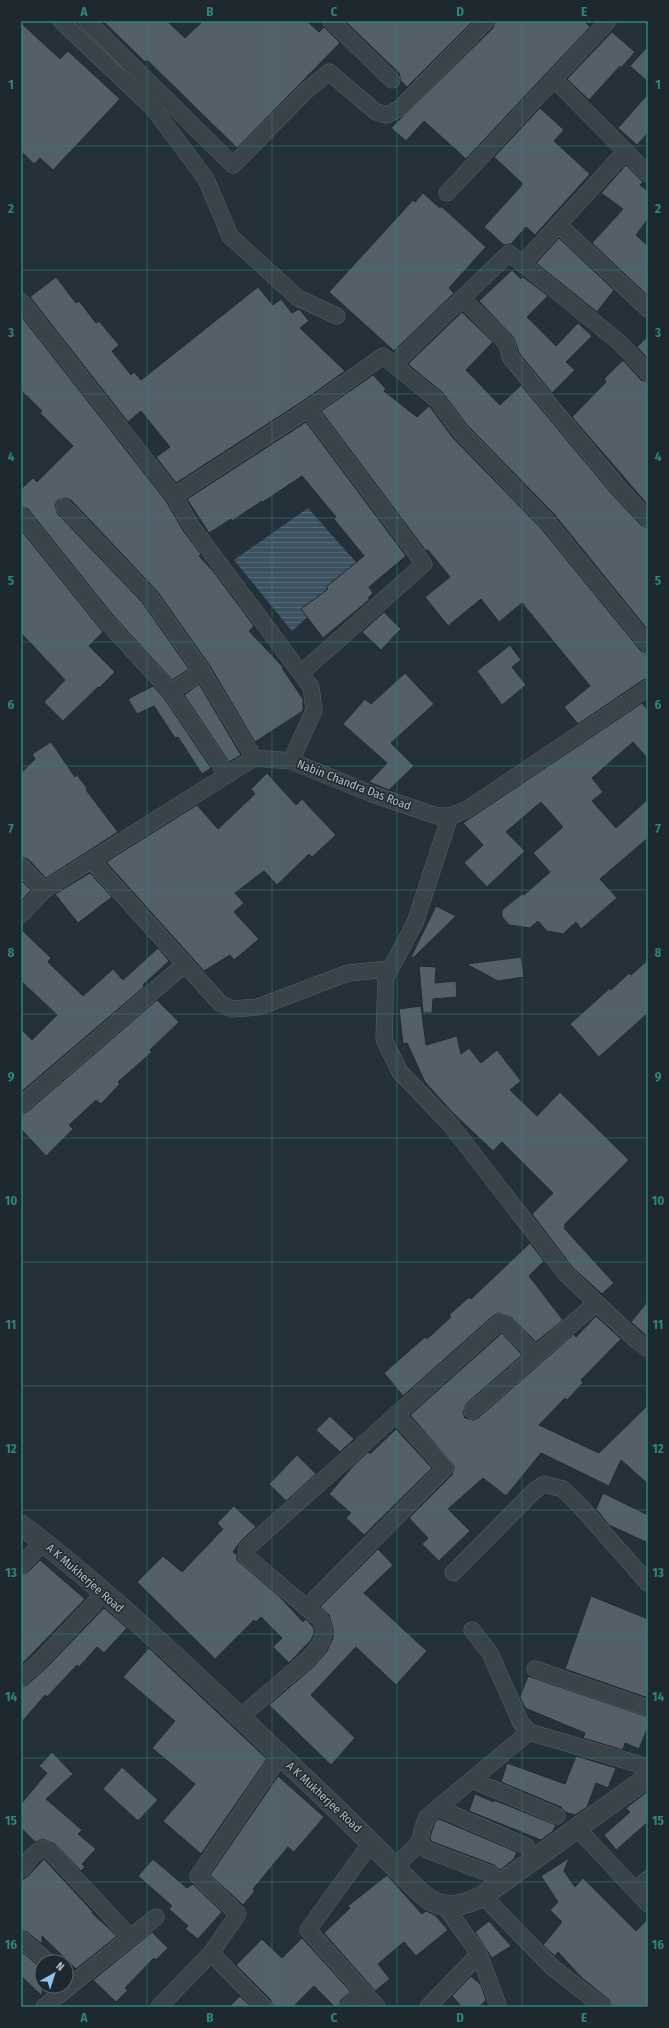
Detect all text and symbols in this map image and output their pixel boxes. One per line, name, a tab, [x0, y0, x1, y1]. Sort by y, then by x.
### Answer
text: A	[79, 4, 88, 19]
text: B	[206, 4, 214, 19]
text: C	[331, 4, 338, 19]
text: D	[456, 4, 464, 19]
text: E	[581, 4, 587, 19]
text: 1	[8, 77, 14, 92]
text: 1	[655, 77, 661, 92]
text: 2	[7, 201, 14, 216]
text: 2	[654, 201, 661, 216]
text: 3	[7, 325, 14, 340]
text: 3	[654, 325, 661, 340]
text: 4	[8, 449, 15, 464]
text: 4	[655, 449, 662, 464]
text: 5	[8, 573, 14, 588]
text: 5	[655, 573, 661, 588]
text: 6	[8, 697, 15, 712]
text: 6	[655, 697, 662, 712]
street label: Nabin Chandra Das Road	[295, 757, 413, 813]
text: 7	[8, 821, 14, 836]
text: 7	[655, 821, 661, 836]
text: 8	[8, 945, 15, 960]
text: 8	[655, 945, 662, 960]
text: 9	[8, 1069, 15, 1084]
text: 9	[655, 1069, 662, 1084]
text: 10	[5, 1193, 17, 1208]
text: 10	[652, 1193, 664, 1208]
text: 11	[6, 1317, 16, 1332]
text: 11	[653, 1317, 663, 1332]
text: 12	[5, 1441, 17, 1456]
text: 12	[652, 1441, 664, 1456]
street label: A K Mukherjee Road	[44, 1541, 126, 1615]
text: 13	[5, 1565, 17, 1580]
text: 13	[652, 1565, 664, 1580]
text: 14	[5, 1689, 17, 1704]
text: 14	[652, 1689, 664, 1704]
street label: A K Mukherjee Road	[284, 1759, 364, 1835]
text: 15	[5, 1813, 17, 1828]
text: 15	[652, 1813, 664, 1828]
text: 16	[5, 1937, 17, 1952]
text: 16	[652, 1937, 664, 1952]
north arrow	[34, 1954, 74, 1994]
text: N	[53, 1959, 67, 1974]
text: A	[79, 2010, 88, 2025]
text: B	[206, 2010, 214, 2025]
text: C	[331, 2010, 338, 2025]
text: D	[456, 2010, 464, 2025]
text: E	[581, 2010, 587, 2025]

